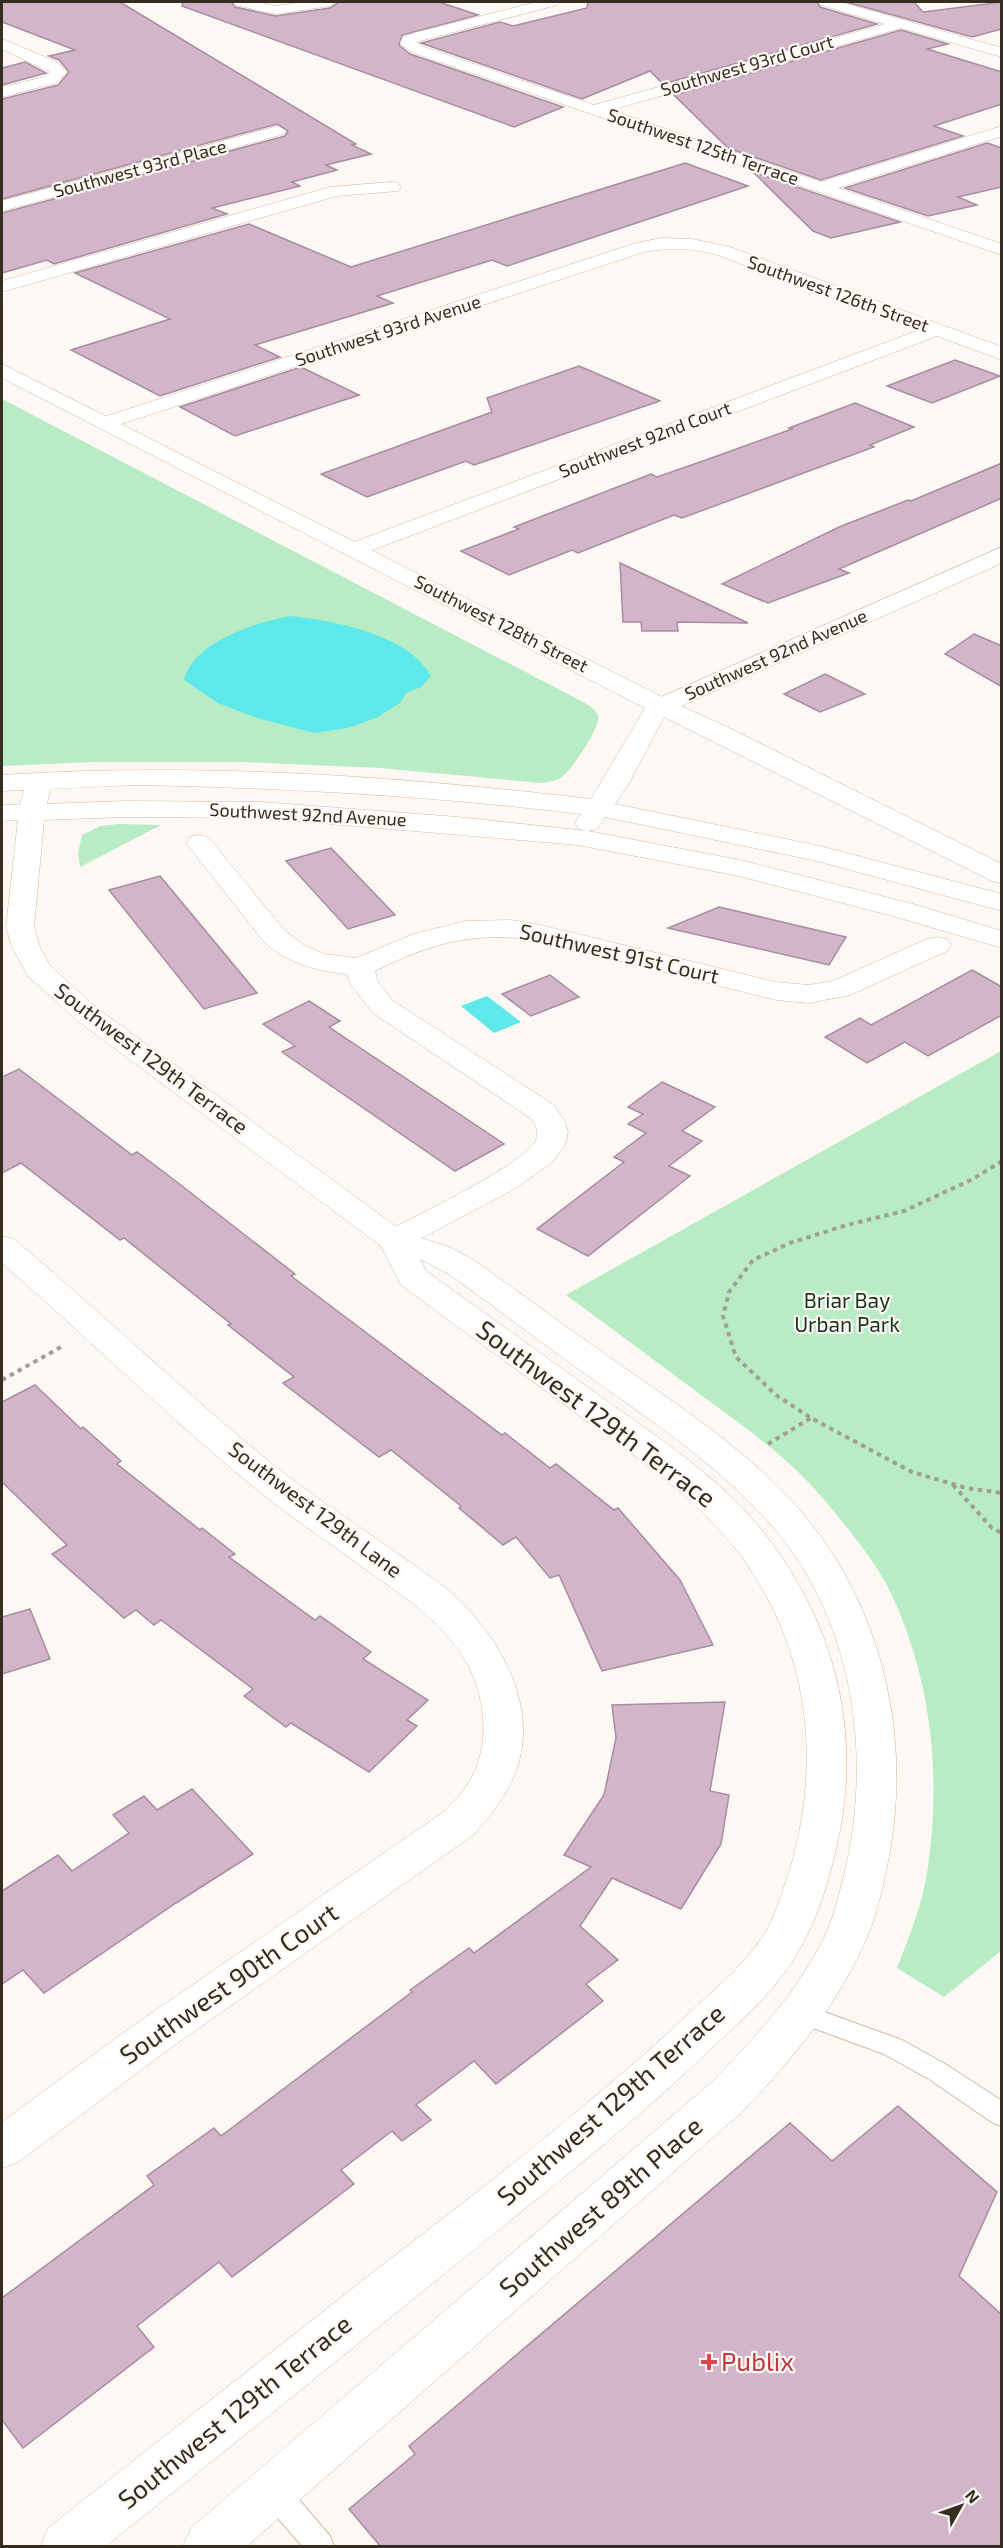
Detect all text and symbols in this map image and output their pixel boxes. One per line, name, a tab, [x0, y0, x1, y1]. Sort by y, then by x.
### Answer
street label: Southwest 93rd Court	[658, 30, 836, 100]
street label: Southwest 125th Terrace	[605, 103, 802, 189]
street label: Southwest 93rd Place	[51, 134, 229, 202]
street label: Southwest 126th Street	[745, 250, 932, 336]
street label: Southwest 93rd Avenue	[292, 290, 483, 370]
street label: Southwest 92nd Court	[556, 396, 734, 482]
street label: Southwest 128th Street	[411, 570, 592, 677]
street label: Southwest 92nd Avenue	[681, 604, 870, 704]
street label: Southwest 92nd Avenue	[209, 798, 407, 830]
street label: Southwest 91st Court	[517, 917, 721, 988]
street label: Southwest 129th Terrace	[50, 977, 253, 1139]
park label: Briar Bay Urban Park	[794, 1287, 900, 1336]
street label: Southwest 129th Terrace	[471, 1313, 723, 1513]
street label: Southwest 129th Lane	[224, 1435, 408, 1582]
street label: Southwest 90th Court	[113, 1896, 343, 2070]
street label: Southwest 129th Terrace	[490, 1997, 730, 2211]
street label: Southwest 89th Place	[492, 2109, 708, 2302]
street label: Southwest 129th Terrace	[111, 2307, 357, 2515]
place label: Publix	[721, 2345, 794, 2376]
marker: Publix	[702, 2355, 716, 2369]
north arrow	[931, 2476, 991, 2536]
text: N	[962, 2486, 984, 2507]

